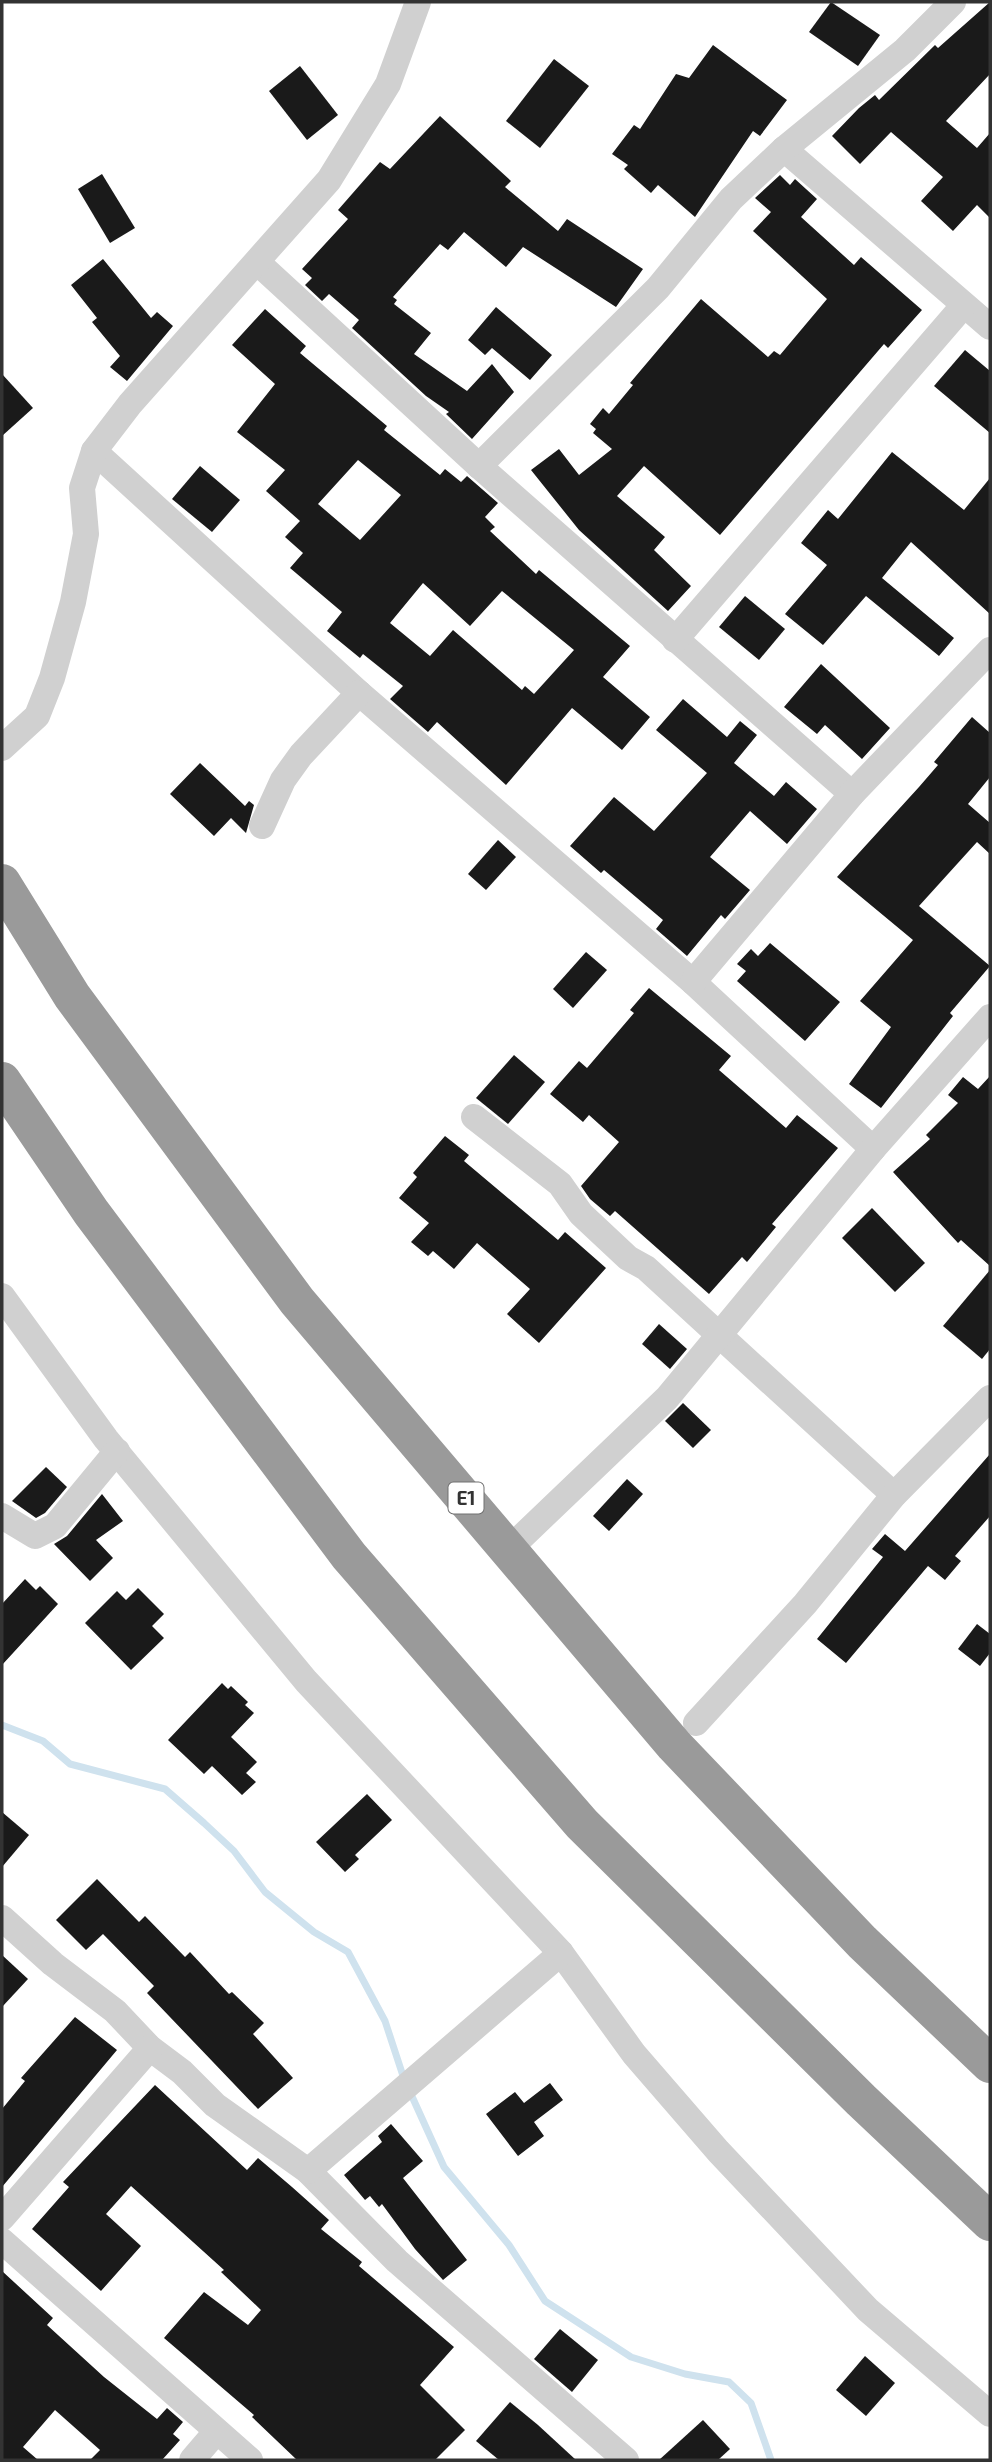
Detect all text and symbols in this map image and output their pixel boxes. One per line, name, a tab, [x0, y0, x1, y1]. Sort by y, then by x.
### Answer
road number: E1	[448, 1482, 484, 1514]

